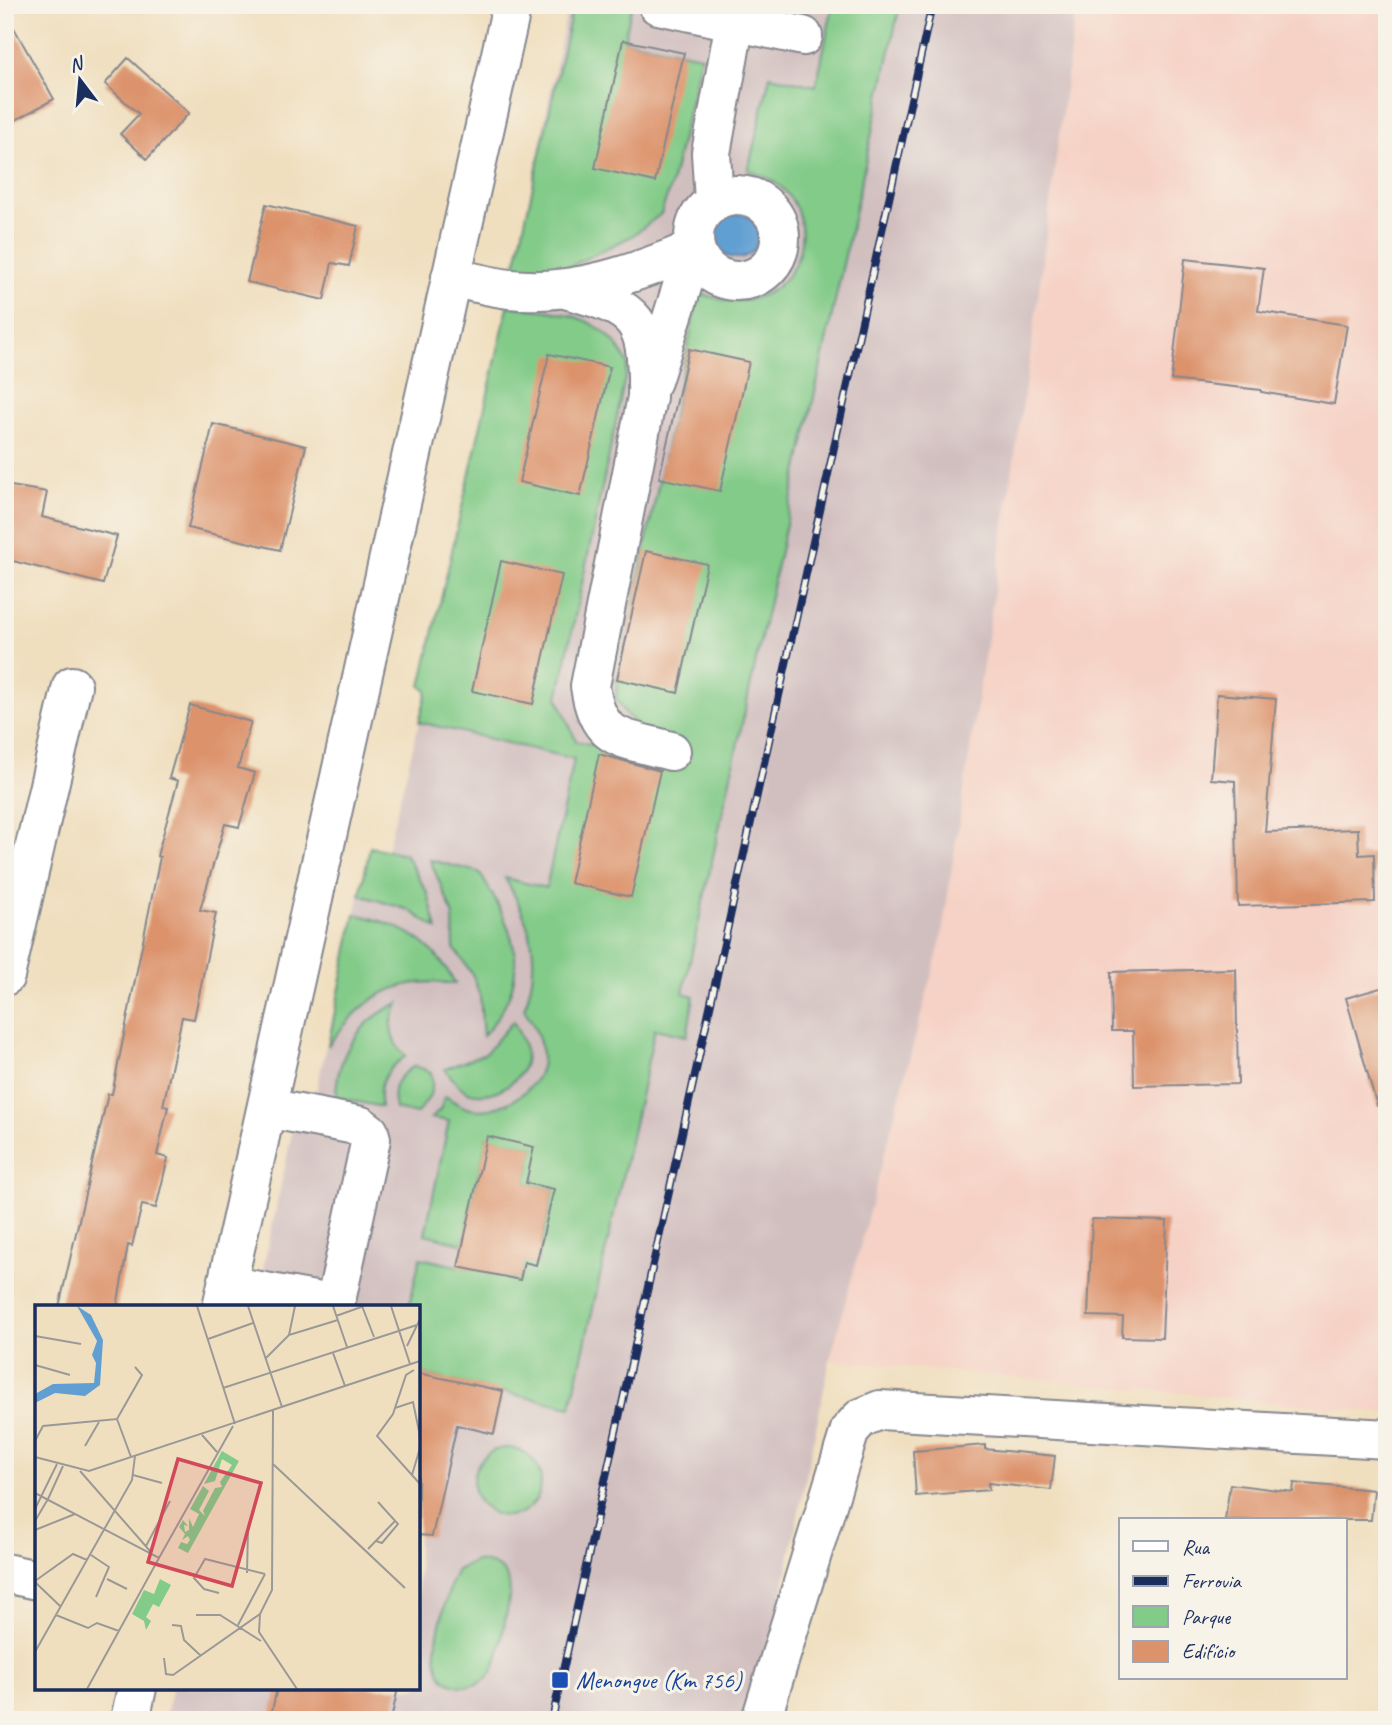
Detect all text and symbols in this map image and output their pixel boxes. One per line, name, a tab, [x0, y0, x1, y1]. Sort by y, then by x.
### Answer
north arrow	[46, 46, 116, 116]
text: N	[67, 51, 88, 78]
inset map	[35, 1305, 420, 1690]
legend	[1119, 1518, 1346, 1680]
text: Rua	[1182, 1534, 1210, 1560]
text: Ferrovia	[1182, 1568, 1242, 1594]
text: Parque	[1182, 1604, 1231, 1630]
text: Edifício	[1182, 1638, 1237, 1664]
place label: Menongue (Km 756)	[576, 1665, 743, 1695]
marker: Menongue (Km 756)	[550, 1670, 570, 1690]

